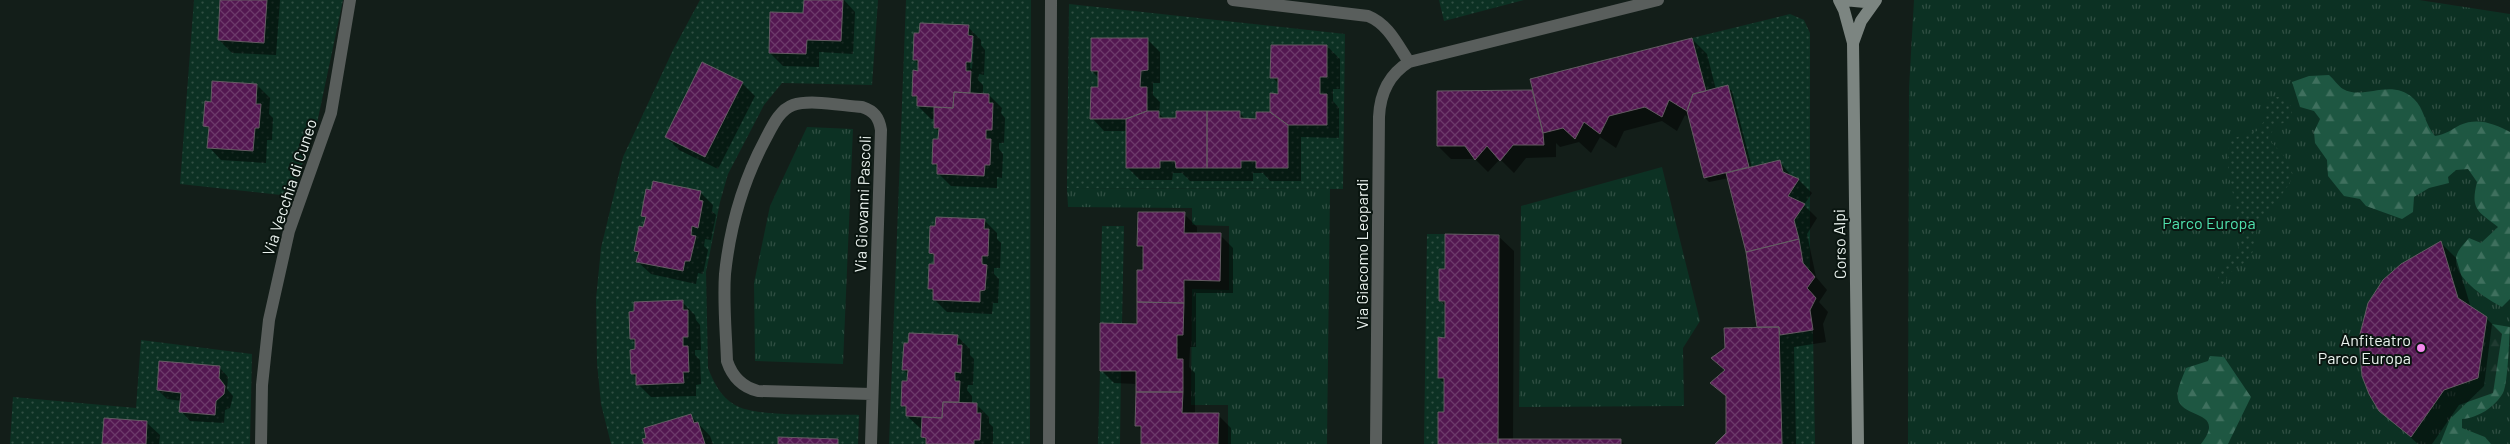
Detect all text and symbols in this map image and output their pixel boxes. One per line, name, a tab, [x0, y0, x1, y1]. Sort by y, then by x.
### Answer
street label: Via Vecchia di Cuneo	[258, 116, 320, 258]
street label: Via Giovanni Pascoli	[850, 135, 874, 273]
street label: Via Giacomo Leopardi	[1352, 179, 1371, 329]
street label: Corso Alpi	[1829, 209, 1849, 279]
park label: Parco Europa	[2162, 213, 2256, 232]
place label: Anfiteatro Parco Europa	[2318, 330, 2411, 367]
marker: Anfiteatro Parco Europa	[2415, 342, 2427, 354]

